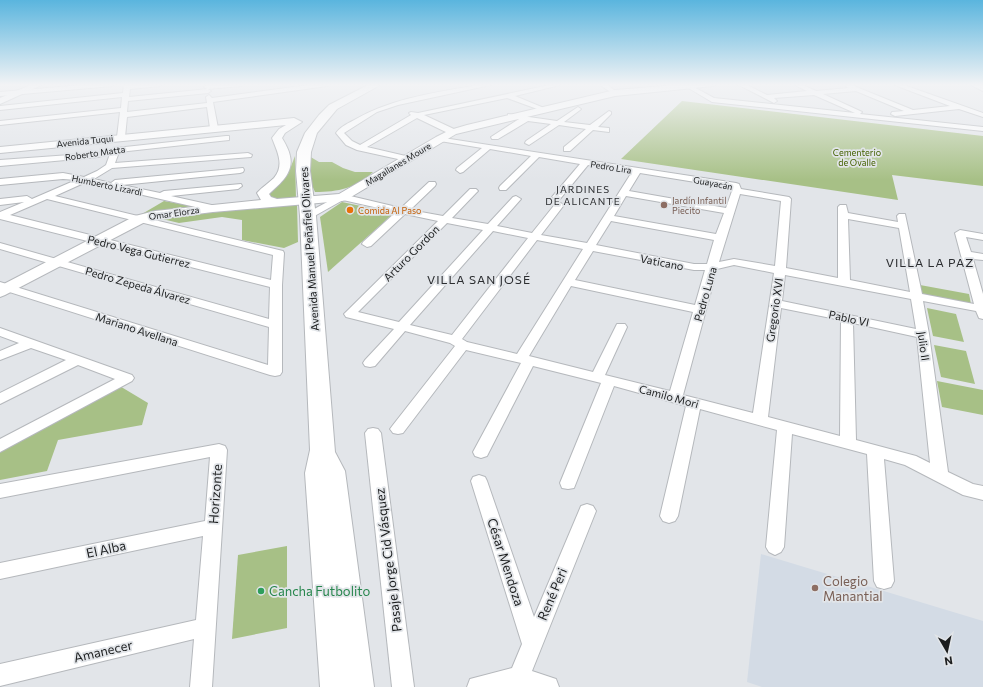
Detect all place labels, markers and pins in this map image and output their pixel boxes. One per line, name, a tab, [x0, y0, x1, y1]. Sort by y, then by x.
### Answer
place label: Jardín Infantil Piecito	[672, 195, 726, 216]
marker: Jardín Infantil Piecito	[659, 200, 669, 210]
marker: Comida Al Paso	[345, 205, 355, 215]
place label: Comida Al Paso	[358, 205, 421, 216]
place label: Colegio Manantial	[823, 573, 883, 604]
place label: Cancha Futbolito	[269, 583, 371, 599]
marker: Colegio Manantial	[810, 583, 820, 593]
marker: Cancha Futbolito	[256, 586, 266, 596]

